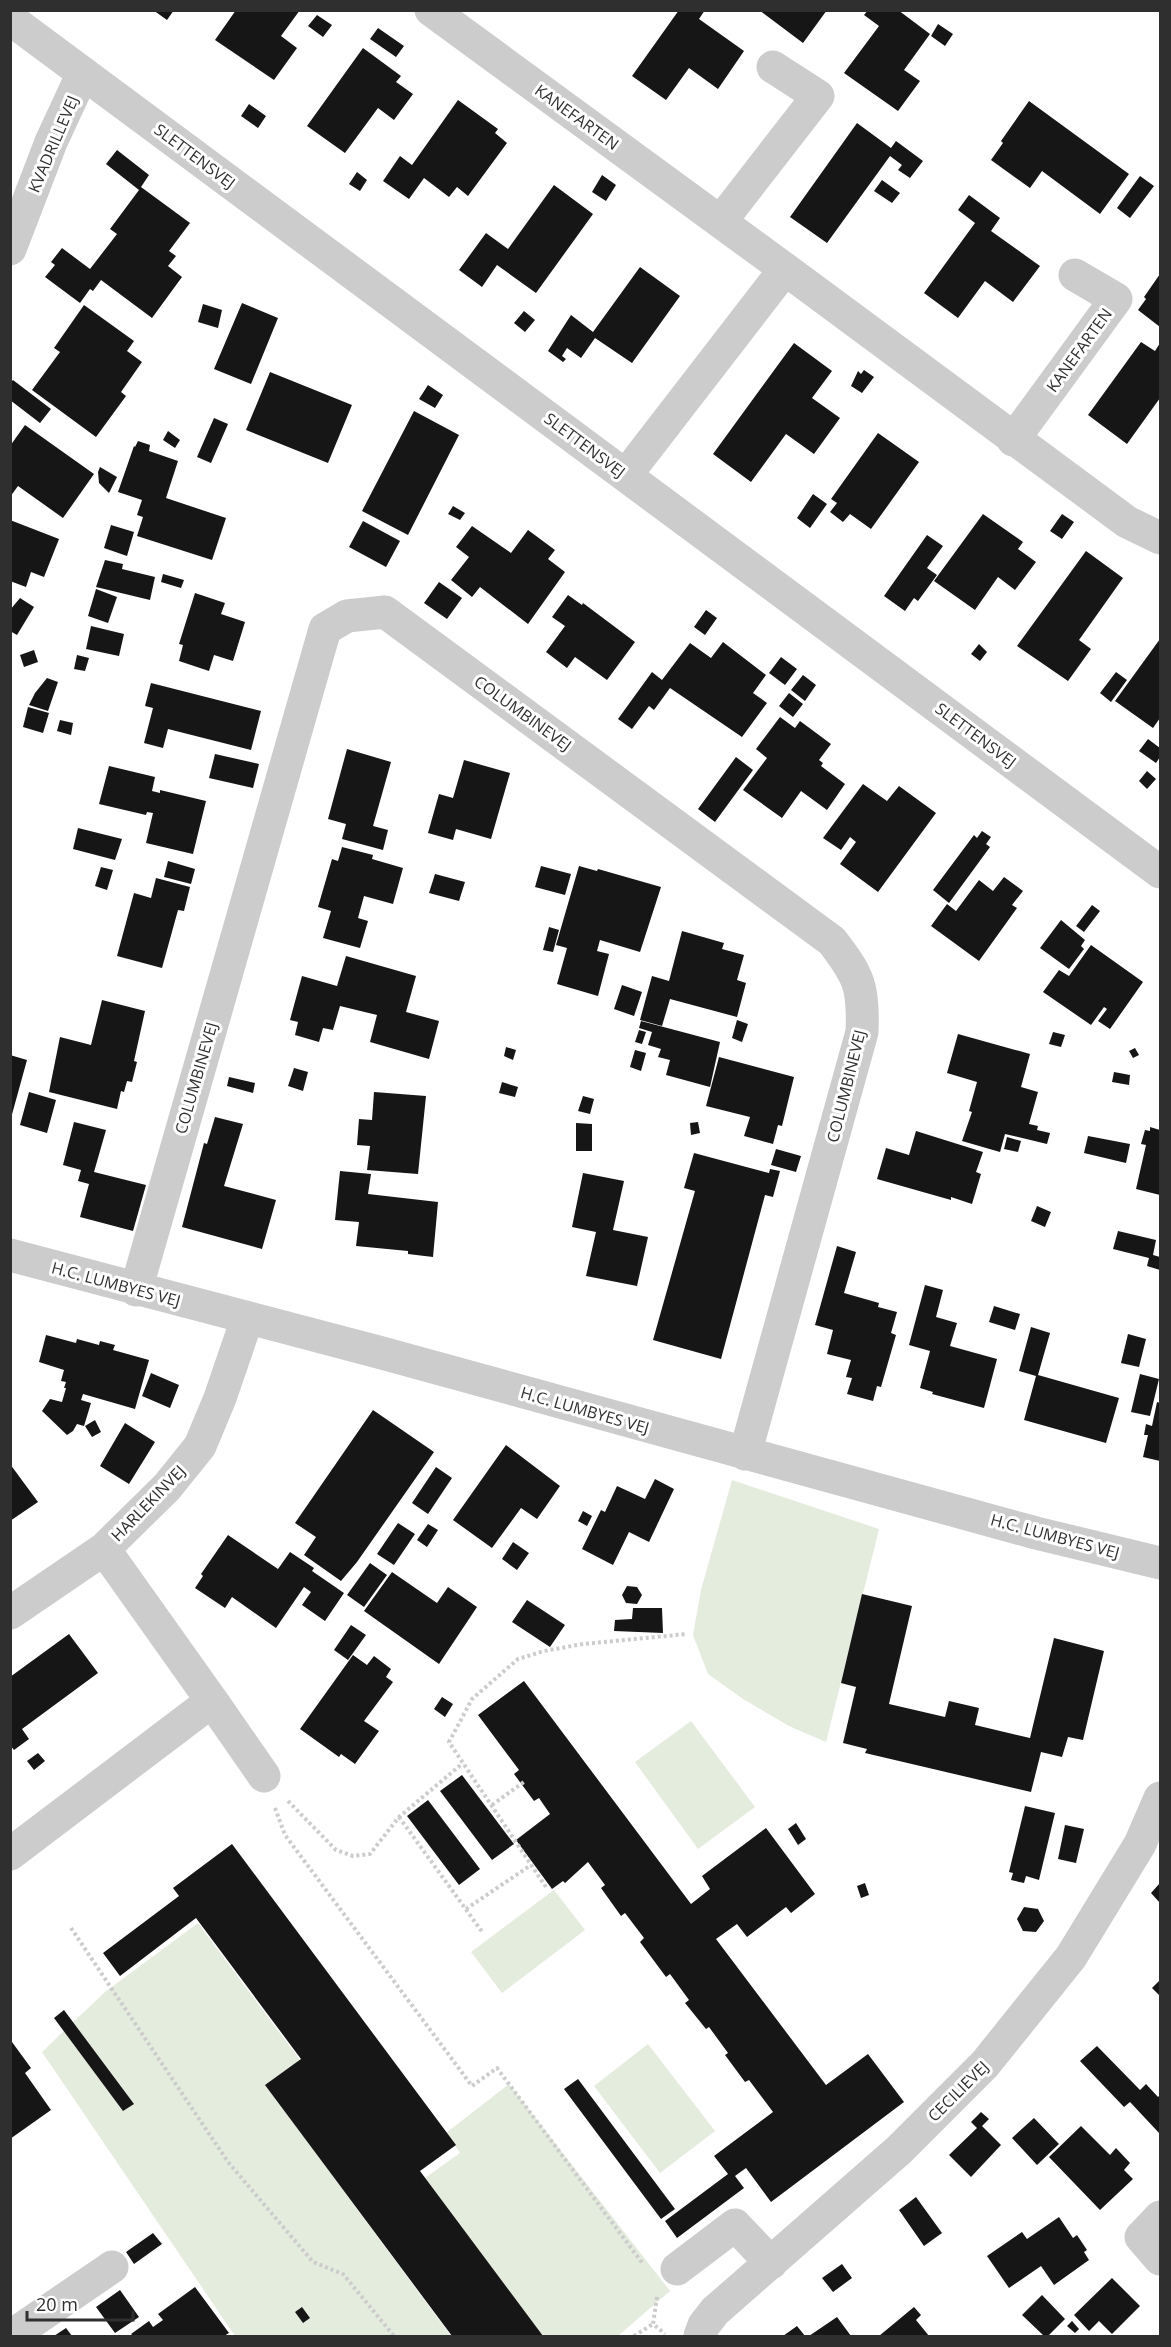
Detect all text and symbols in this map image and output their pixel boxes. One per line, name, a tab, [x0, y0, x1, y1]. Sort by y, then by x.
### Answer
street label: KANEFARTEN	[531, 79, 623, 155]
street label: KVADRILLEVEJ	[23, 92, 83, 196]
street label: SLETTENSVEJ	[150, 118, 240, 194]
street label: KANEFARTEN	[1041, 304, 1117, 396]
street label: SLETTENSVEJ	[540, 407, 630, 483]
street label: COLUMBINEVEJ	[470, 670, 576, 756]
street label: SLETTENSVEJ	[931, 697, 1021, 773]
street label: COLUMBINEVEJ	[170, 1020, 222, 1136]
street label: COLUMBINEVEJ	[821, 1027, 871, 1145]
street label: H.C. LUMBYES VEJ	[49, 1256, 183, 1312]
street label: H.C. LUMBYES VEJ	[518, 1381, 652, 1439]
street label: HARLEKINVEJ	[106, 1460, 190, 1546]
street label: H.C. LUMBYES VEJ	[988, 1508, 1122, 1564]
street label: CECILIEVEJ	[923, 2056, 993, 2126]
scale bar	[27, 2284, 134, 2322]
text: 20 m	[36, 2292, 78, 2316]

